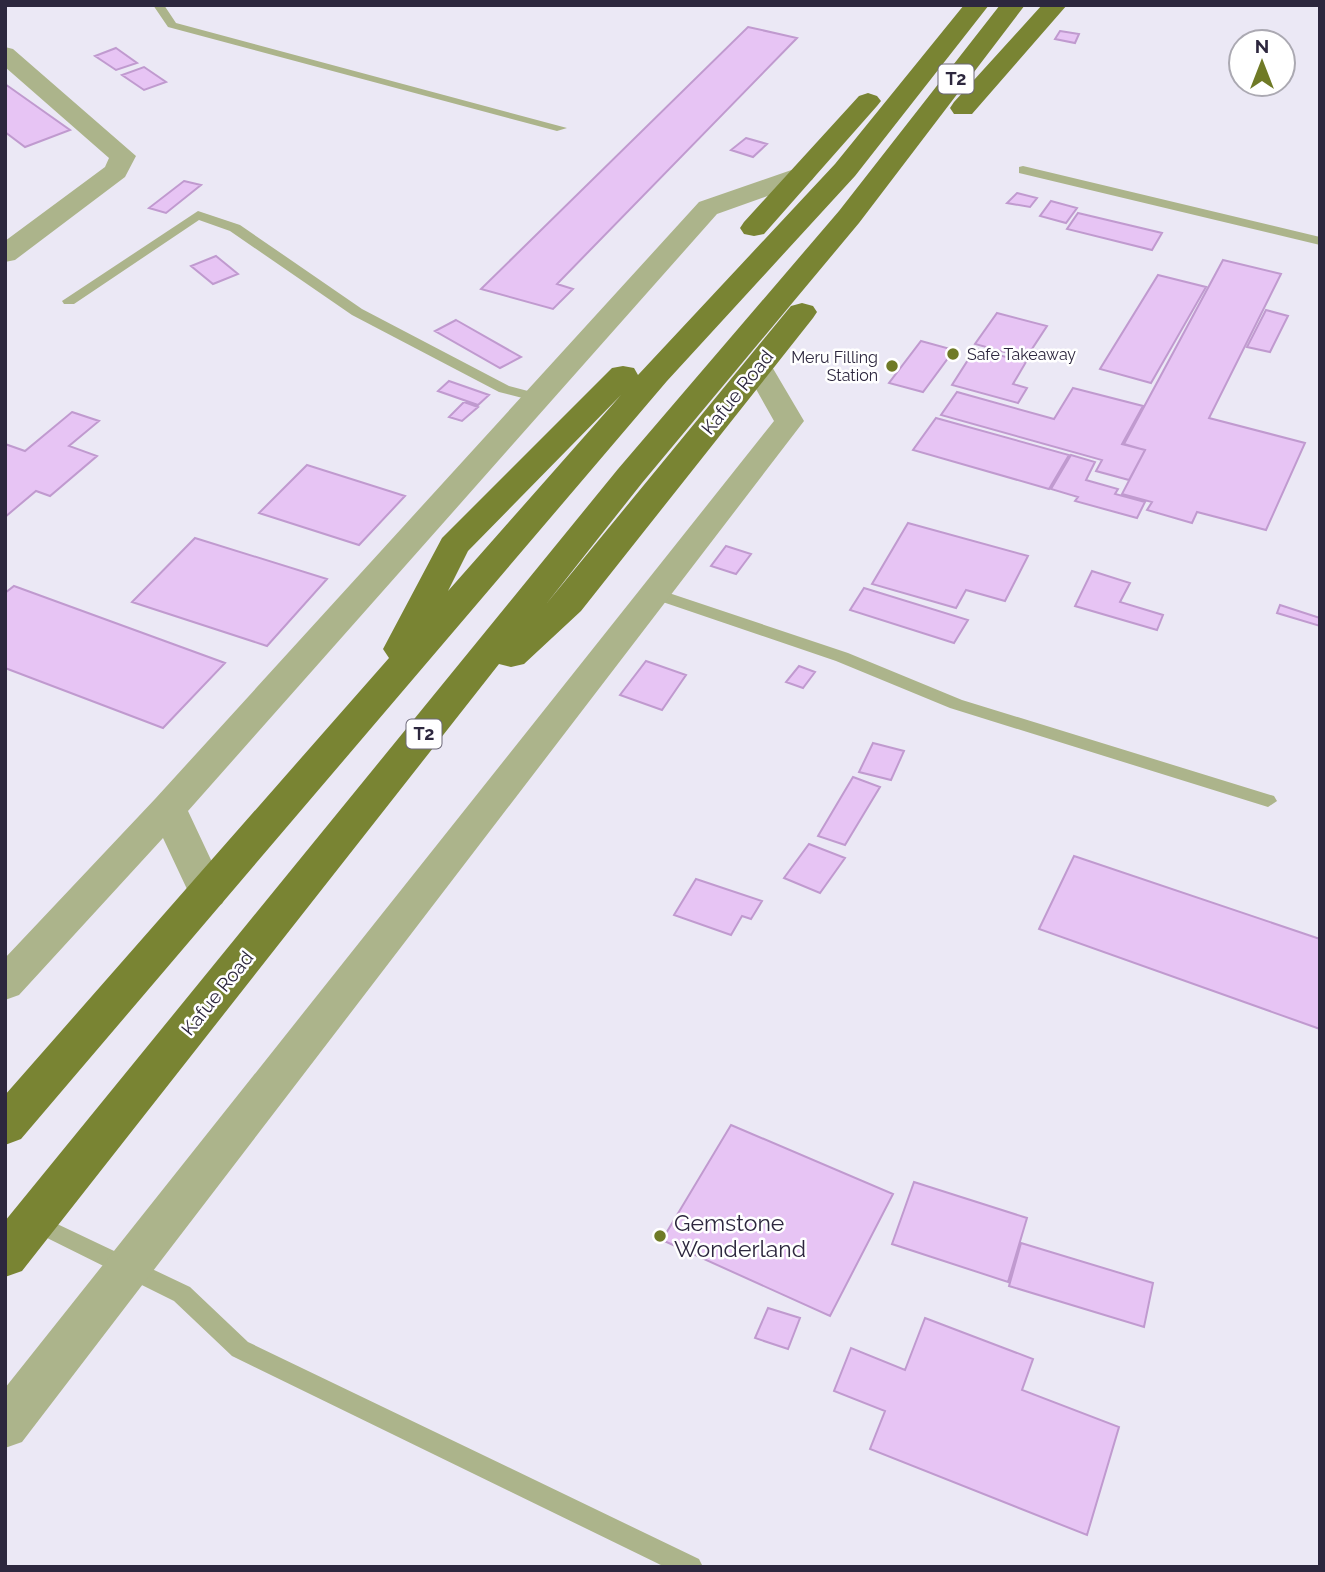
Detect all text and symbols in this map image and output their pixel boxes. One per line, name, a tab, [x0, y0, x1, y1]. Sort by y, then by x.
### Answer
north arrow	[1227, 28, 1297, 98]
text: N	[1255, 35, 1269, 57]
road number: T2	[939, 64, 974, 94]
place label: Safe Takeaway	[967, 345, 1076, 364]
street label: Kafue Road	[696, 346, 778, 438]
marker: Safe Takeaway	[945, 346, 961, 362]
place label: Meru Filling Station	[791, 348, 878, 385]
marker: Meru Filling Station	[884, 358, 900, 374]
road number: T2	[406, 720, 442, 748]
street label: Kafue Road	[176, 947, 258, 1039]
place label: Gemstone Wonderland	[674, 1209, 806, 1262]
marker: Gemstone Wonderland	[652, 1228, 668, 1244]

